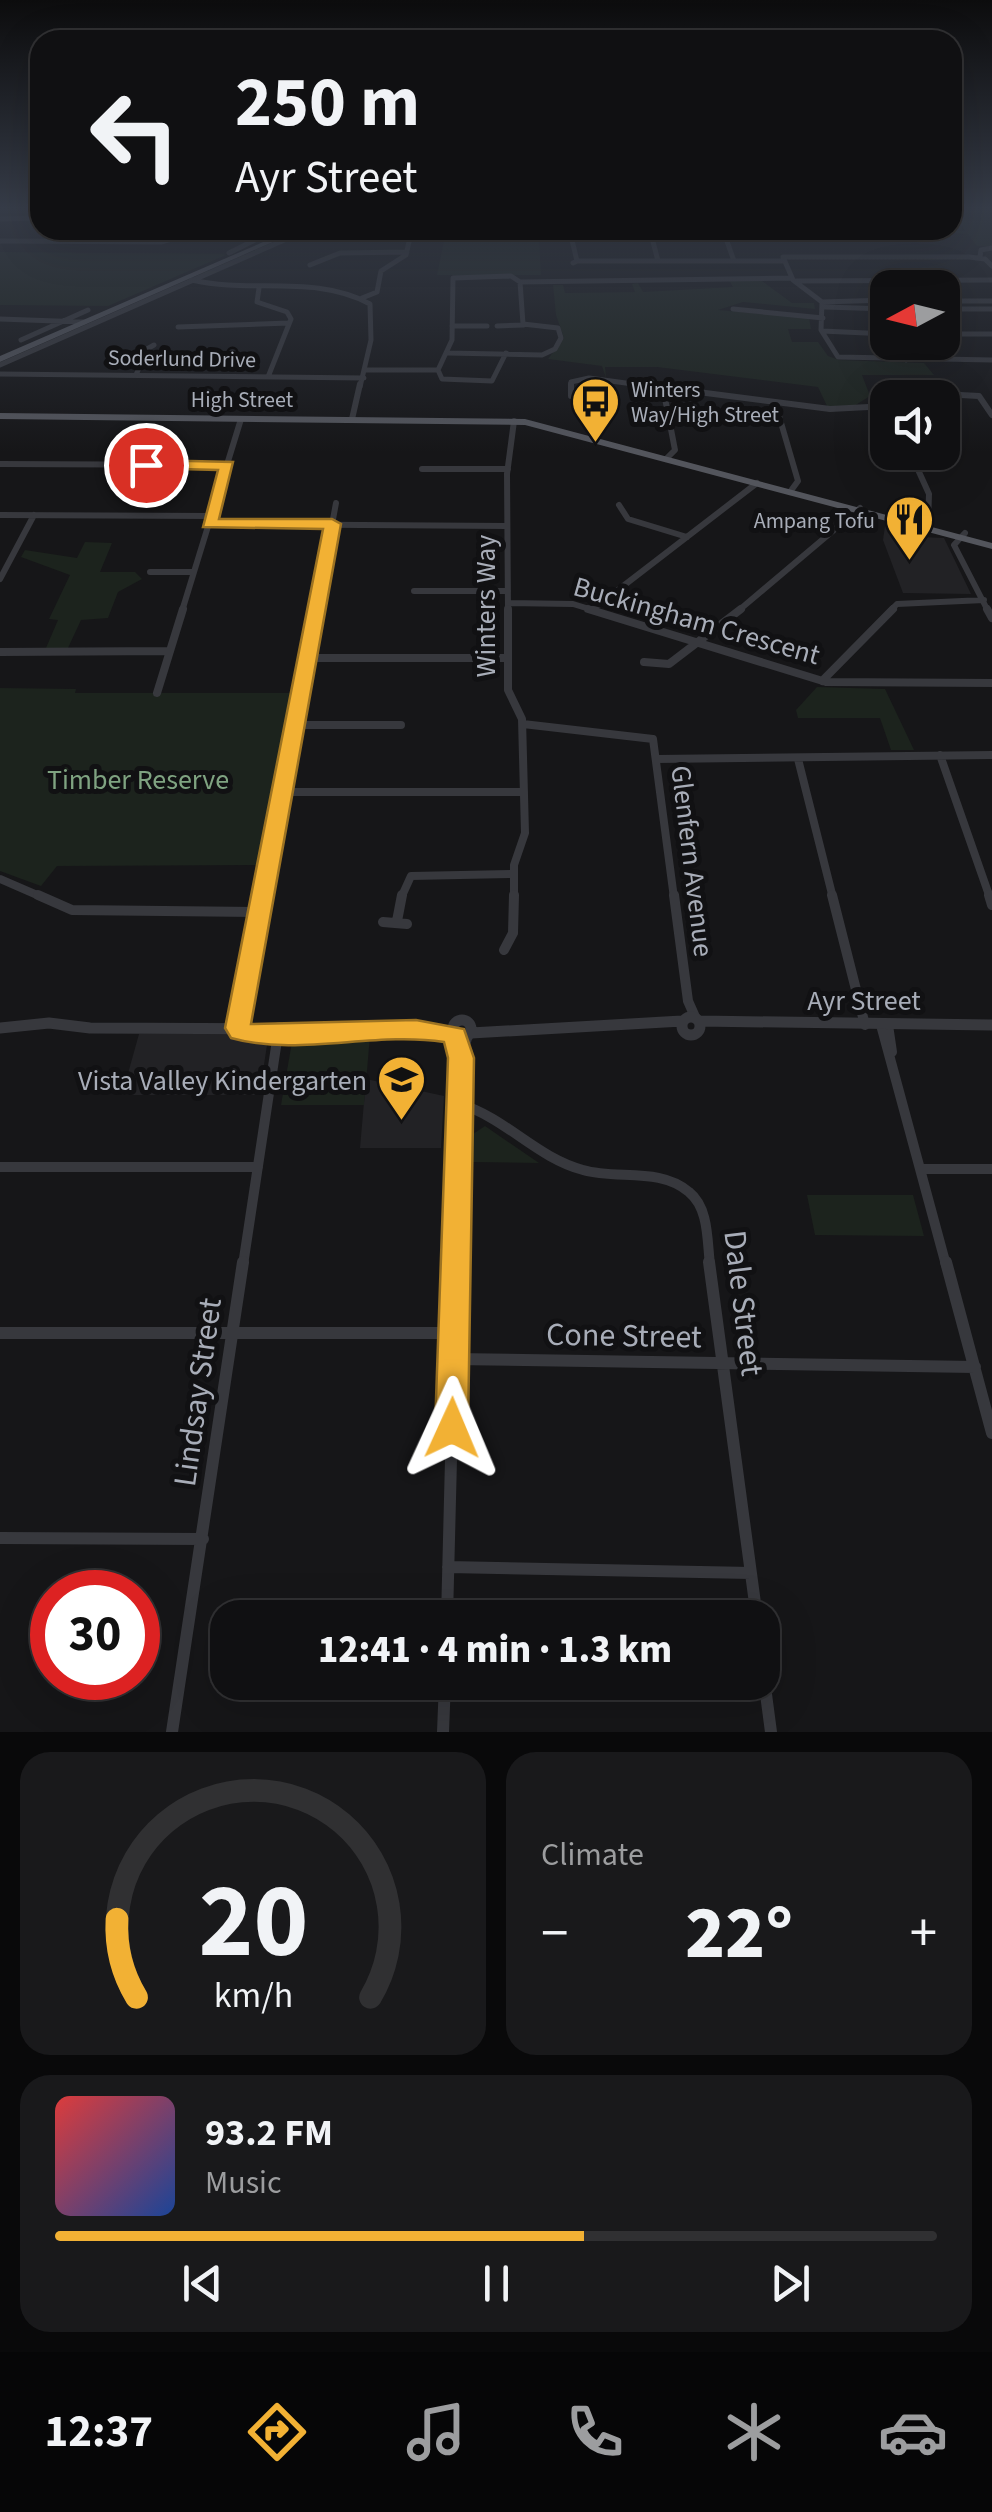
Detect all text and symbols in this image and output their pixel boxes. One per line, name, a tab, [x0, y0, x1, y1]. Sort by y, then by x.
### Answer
text: 250 m	[235, 53, 420, 153]
icon: left	[70, 70, 200, 200]
text: Ayr Street	[235, 146, 417, 210]
north arrow	[870, 270, 960, 360]
map controls	[870, 270, 960, 470]
street label: Soderlund Drive	[108, 342, 256, 376]
place label: Winters Way/High Street	[631, 374, 780, 431]
bus stop icon: Winters Way/High Street	[570, 376, 622, 444]
button: sound	[870, 380, 960, 470]
street label: High Street	[191, 384, 294, 416]
pin	[104, 423, 189, 508]
icon: arrive	[119, 438, 174, 493]
restaurant icon: Ampang Tofu	[884, 494, 936, 562]
place label: Ampang Tofu	[754, 505, 875, 537]
street label: Winters Way	[466, 535, 506, 677]
street label: Buckingham Crescent	[569, 567, 825, 675]
park label: Timber Reserve	[47, 760, 229, 800]
street label: Glenfern Avenue	[660, 763, 724, 959]
street label: Ayr Street	[807, 981, 921, 1021]
school or university icon: Vista Valley Kindergarten	[376, 1054, 428, 1122]
place label: Vista Valley Kindergarten	[78, 1061, 367, 1101]
street label: Dale Street	[711, 1228, 775, 1379]
street label: Lindsay Street	[162, 1295, 234, 1489]
street label: Cone Street	[546, 1312, 702, 1360]
position arrow	[400, 1376, 504, 1480]
speed limit sign: 30	[30, 1570, 160, 1700]
text: 12:41 · 4 min · 1.3 km	[318, 1623, 672, 1677]
text: Climate	[541, 1832, 644, 1878]
text: 20	[198, 1849, 308, 1997]
text: 22°	[685, 1880, 793, 1987]
text: −	[541, 1895, 568, 1973]
text: +	[910, 1895, 937, 1973]
text: km/h	[213, 1970, 293, 2021]
text: 93.2 FM	[205, 2106, 333, 2160]
text: Music	[205, 2160, 282, 2206]
icon: previous	[175, 2256, 230, 2311]
icon: pause	[469, 2256, 524, 2311]
icon: next	[763, 2256, 818, 2311]
icon: directions	[242, 2397, 312, 2467]
icon: music	[401, 2397, 471, 2467]
icon: phone	[560, 2397, 630, 2467]
icon: climate	[719, 2397, 789, 2467]
icon: car	[878, 2397, 948, 2467]
text: 12:37	[44, 2400, 153, 2464]

